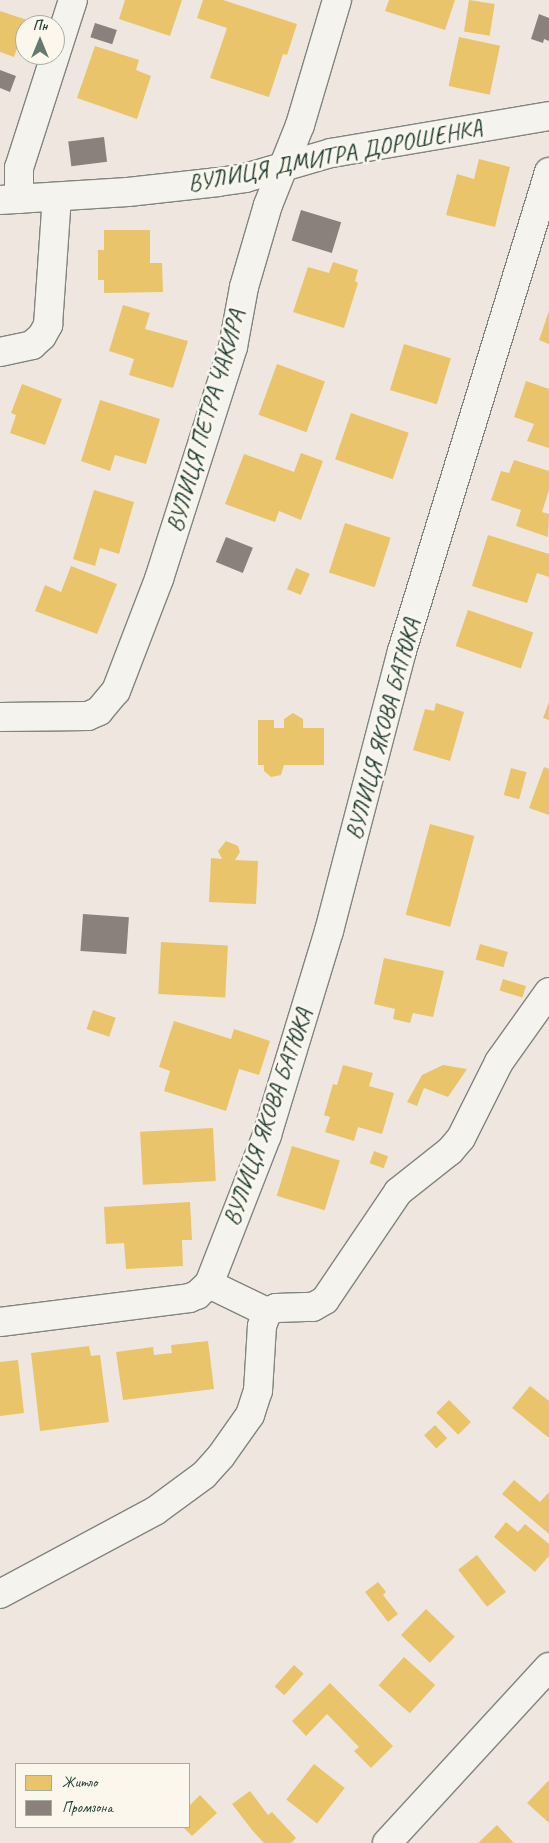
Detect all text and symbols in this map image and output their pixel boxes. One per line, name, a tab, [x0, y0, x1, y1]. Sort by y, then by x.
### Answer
north arrow	[15, 15, 65, 65]
text: Пн	[33, 17, 47, 34]
street label: ВУЛИЦЯ ДМИТРА ДОРОШЕНКА	[185, 113, 485, 199]
street label: ВУЛИЦЯ ПЕТРА ЧАКИРА	[161, 307, 251, 535]
street label: ВУЛИЦЯ ЯКОВА БАТЮКА	[340, 615, 426, 843]
street label: ВУЛИЦЯ ЯКОВА БАТЮКА	[217, 1004, 319, 1230]
legend	[15, 1763, 190, 1828]
text: Житло	[62, 1773, 97, 1792]
text: Промзона	[62, 1798, 113, 1817]

